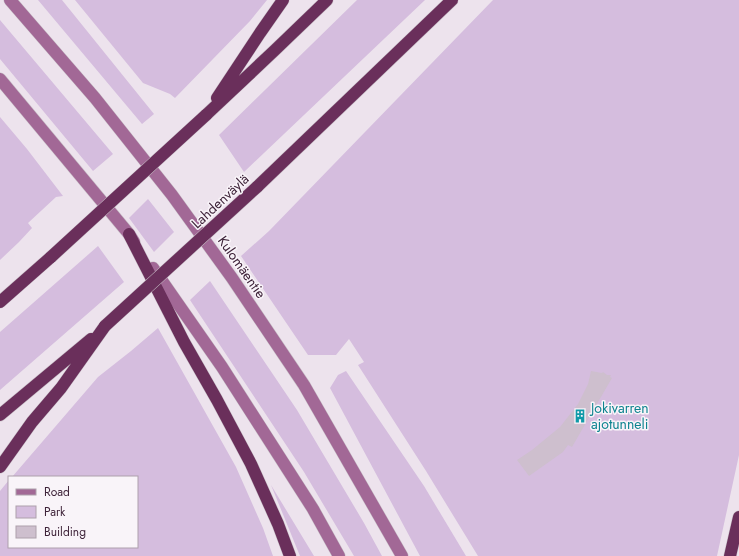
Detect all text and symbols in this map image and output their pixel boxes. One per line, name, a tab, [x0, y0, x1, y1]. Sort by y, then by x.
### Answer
street label: Lahdenväylä	[187, 169, 253, 233]
street label: Kulomäentie	[213, 232, 271, 302]
place label: Jokivarren ajotunneli	[589, 398, 649, 434]
building icon: Jokivarren ajotunneli	[572, 408, 588, 424]
legend	[8, 476, 138, 548]
text: Road	[44, 483, 70, 501]
text: Park	[44, 503, 66, 521]
text: Building	[44, 523, 86, 541]

